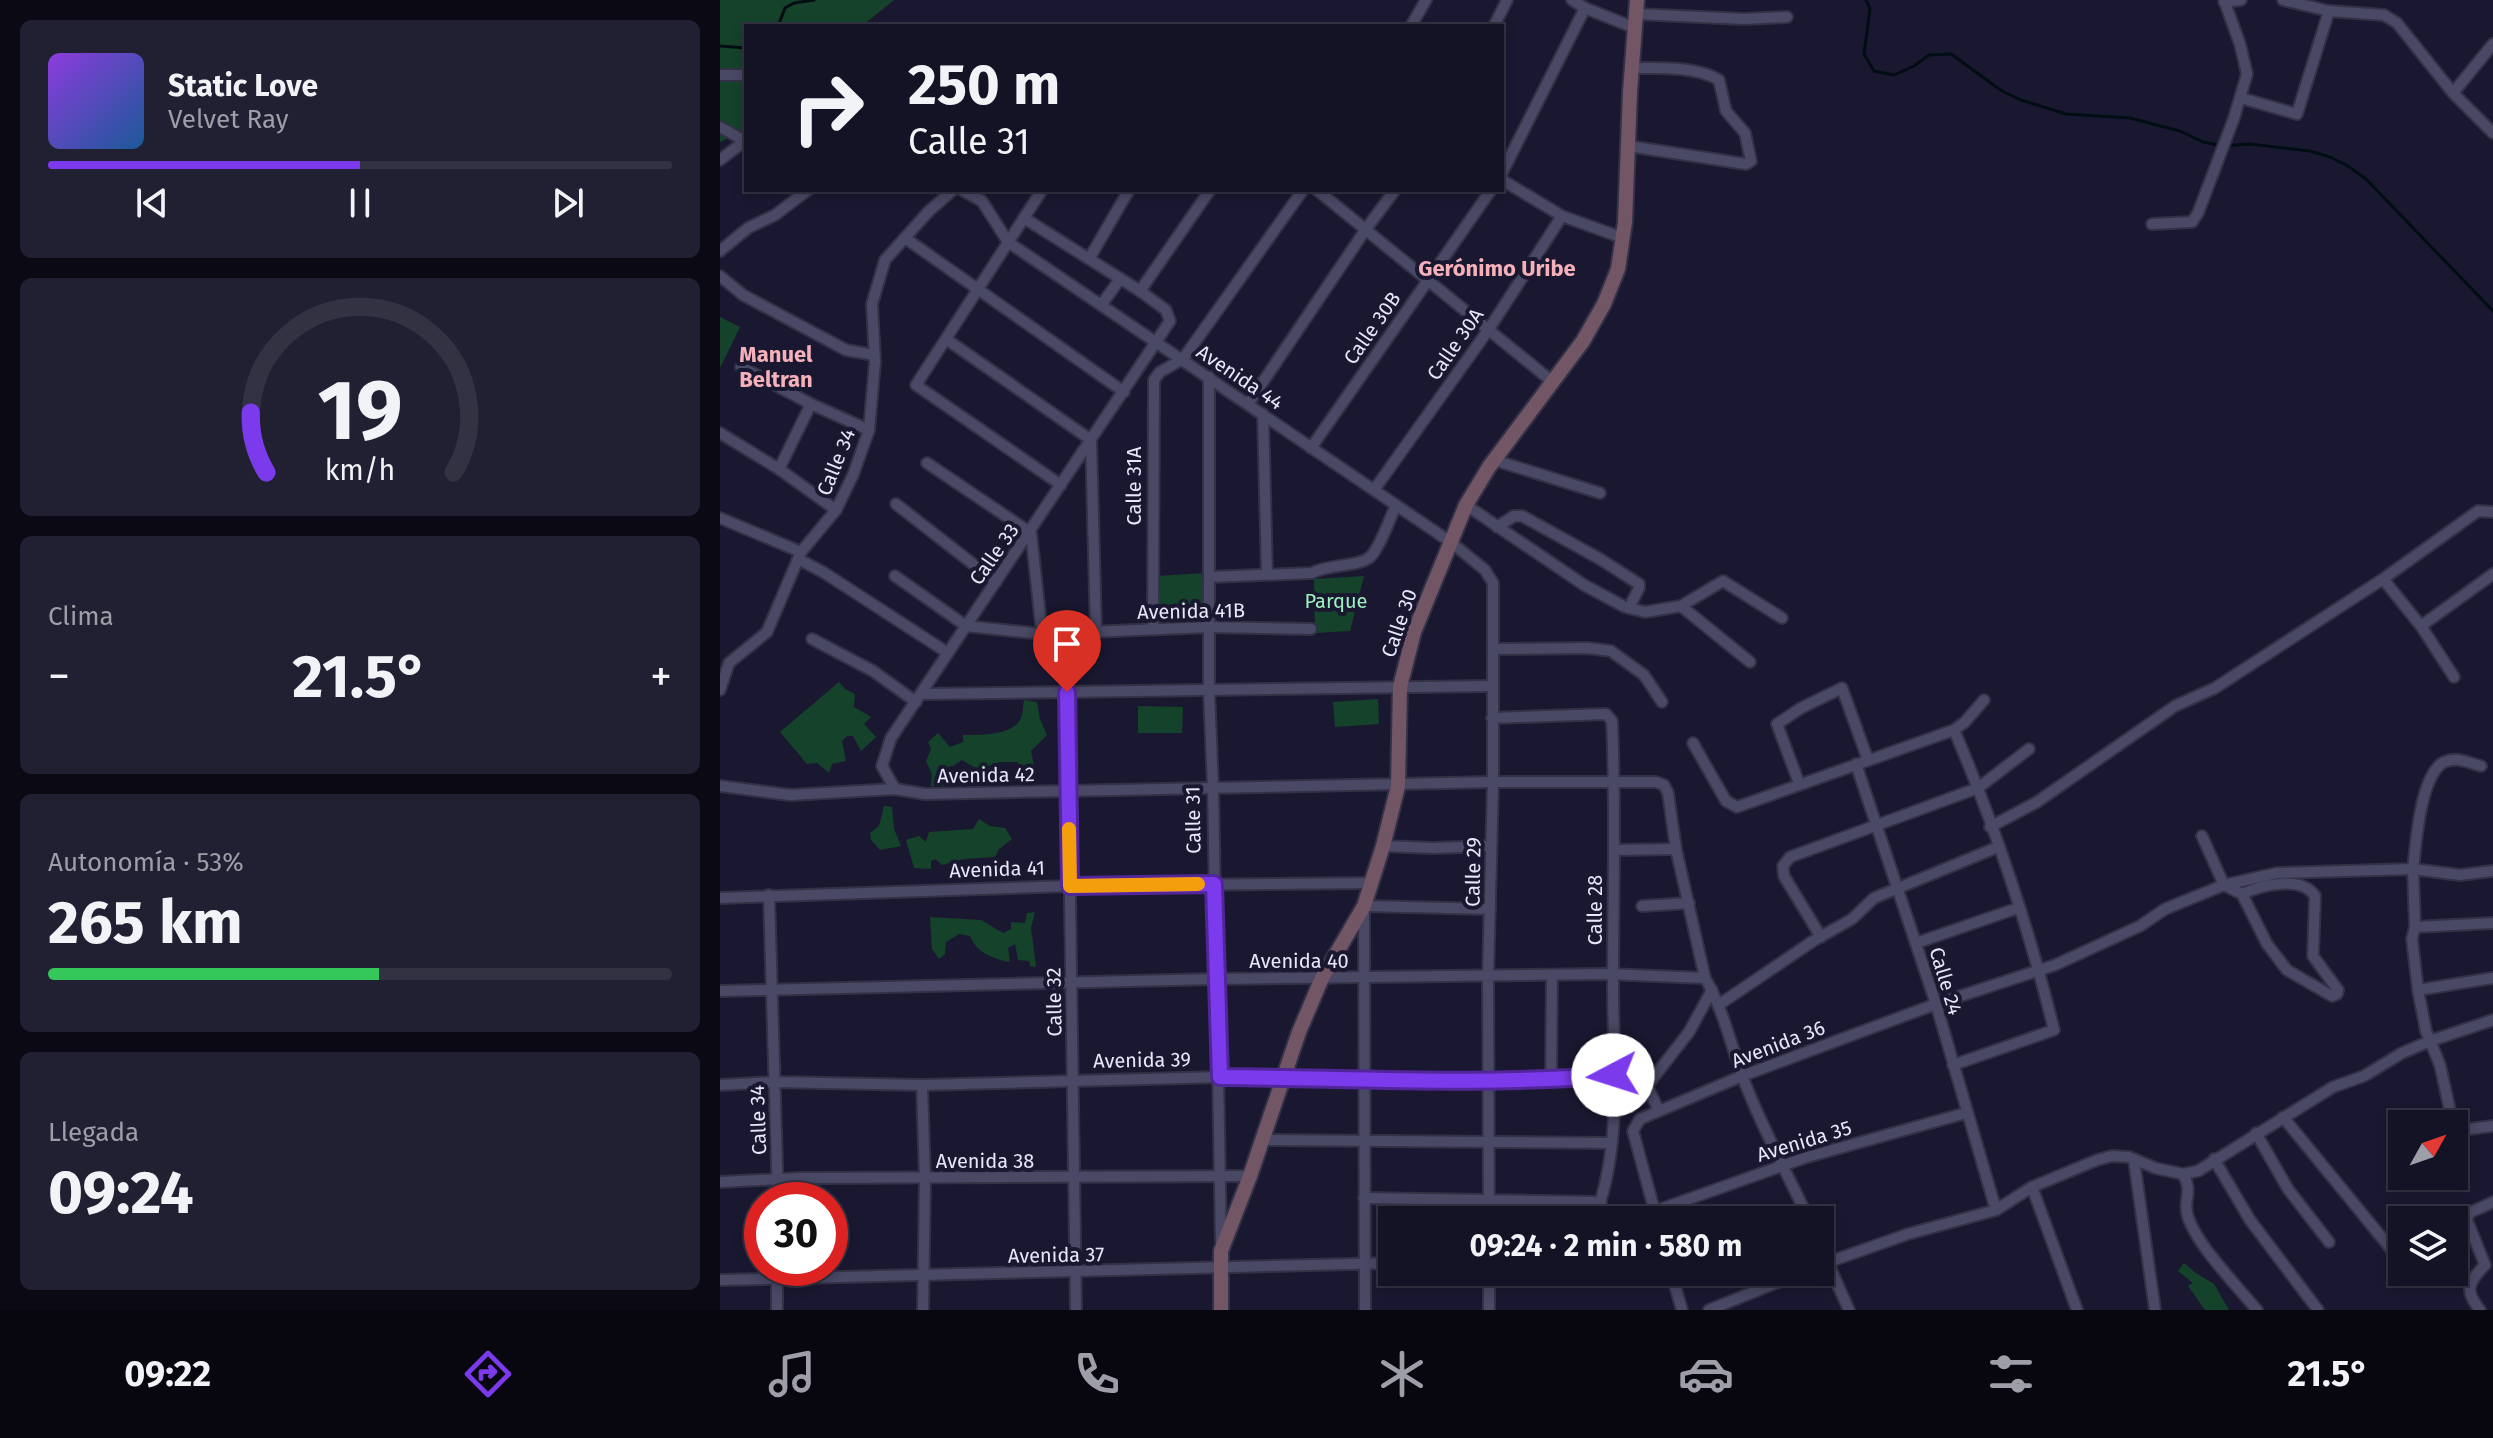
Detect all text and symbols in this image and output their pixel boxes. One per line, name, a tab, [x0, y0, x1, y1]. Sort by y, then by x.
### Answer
text: 250 m	[908, 52, 1060, 119]
icon: right	[776, 56, 880, 160]
text: Static Love	[168, 68, 318, 104]
text: Velvet Ray	[168, 104, 288, 135]
text: Calle 31	[908, 120, 1030, 164]
icon: previous	[130, 181, 174, 225]
icon: pause	[338, 181, 382, 225]
icon: next	[546, 181, 590, 225]
district label: Gerónimo Uribe	[1418, 255, 1576, 282]
street label: Calle 30B	[1338, 287, 1406, 369]
street label: Calle 30A	[1422, 303, 1489, 385]
street label: Avenida 44	[1192, 339, 1288, 415]
district label: Manuel Beltran	[739, 341, 813, 393]
text: 19	[317, 361, 403, 461]
street label: Calle 34	[812, 425, 860, 499]
street label: Calle 31A	[1122, 446, 1146, 526]
text: km/h	[325, 453, 395, 488]
street label: Calle 33	[964, 519, 1024, 589]
street label: Calle 30	[1376, 586, 1422, 660]
park label: Parque	[1304, 589, 1368, 613]
street label: Avenida 41B	[1137, 598, 1245, 624]
text: Clima	[48, 601, 114, 632]
pin	[1033, 610, 1101, 692]
icon: arrive	[1045, 622, 1089, 666]
text: 21.5°	[292, 641, 428, 713]
text: −	[48, 650, 70, 703]
text: +	[650, 650, 672, 703]
street label: Avenida 42	[937, 762, 1035, 788]
street label: Calle 31	[1180, 786, 1206, 854]
street label: Calle 29	[1460, 837, 1486, 907]
text: Autonomía · 53%	[48, 847, 244, 878]
street label: Avenida 41	[949, 855, 1045, 883]
street label: Calle 28	[1583, 875, 1607, 945]
text: 265 km	[48, 887, 243, 959]
street label: Calle 24	[1924, 944, 1968, 1018]
street label: Avenida 40	[1249, 949, 1349, 973]
street label: Calle 32	[1041, 967, 1067, 1037]
street label: Avenida 36	[1728, 1015, 1828, 1073]
position arrow	[1571, 1033, 1655, 1117]
street label: Avenida 39	[1093, 1047, 1191, 1073]
street label: Calle 34	[745, 1084, 771, 1155]
north arrow	[2388, 1110, 2468, 1190]
map controls	[2388, 1110, 2468, 1286]
street label: Avenida 35	[1754, 1115, 1854, 1167]
text: Llegada	[48, 1117, 139, 1148]
street label: Avenida 38	[936, 1149, 1034, 1173]
text: 09:24	[48, 1157, 194, 1229]
speed limit sign: 30	[744, 1182, 848, 1286]
button: layers	[2388, 1206, 2468, 1286]
text: 09:24 · 2 min · 580 m	[1470, 1228, 1742, 1264]
street label: Avenida 37	[1008, 1242, 1105, 1268]
icon: directions	[460, 1346, 516, 1402]
icon: music	[764, 1346, 820, 1402]
icon: phone	[1069, 1346, 1125, 1402]
icon: climate	[1374, 1346, 1430, 1402]
icon: car	[1678, 1346, 1734, 1402]
icon: filters	[1983, 1346, 2039, 1402]
text: 09:22	[124, 1352, 211, 1396]
text: 21.5°	[2287, 1352, 2369, 1396]

